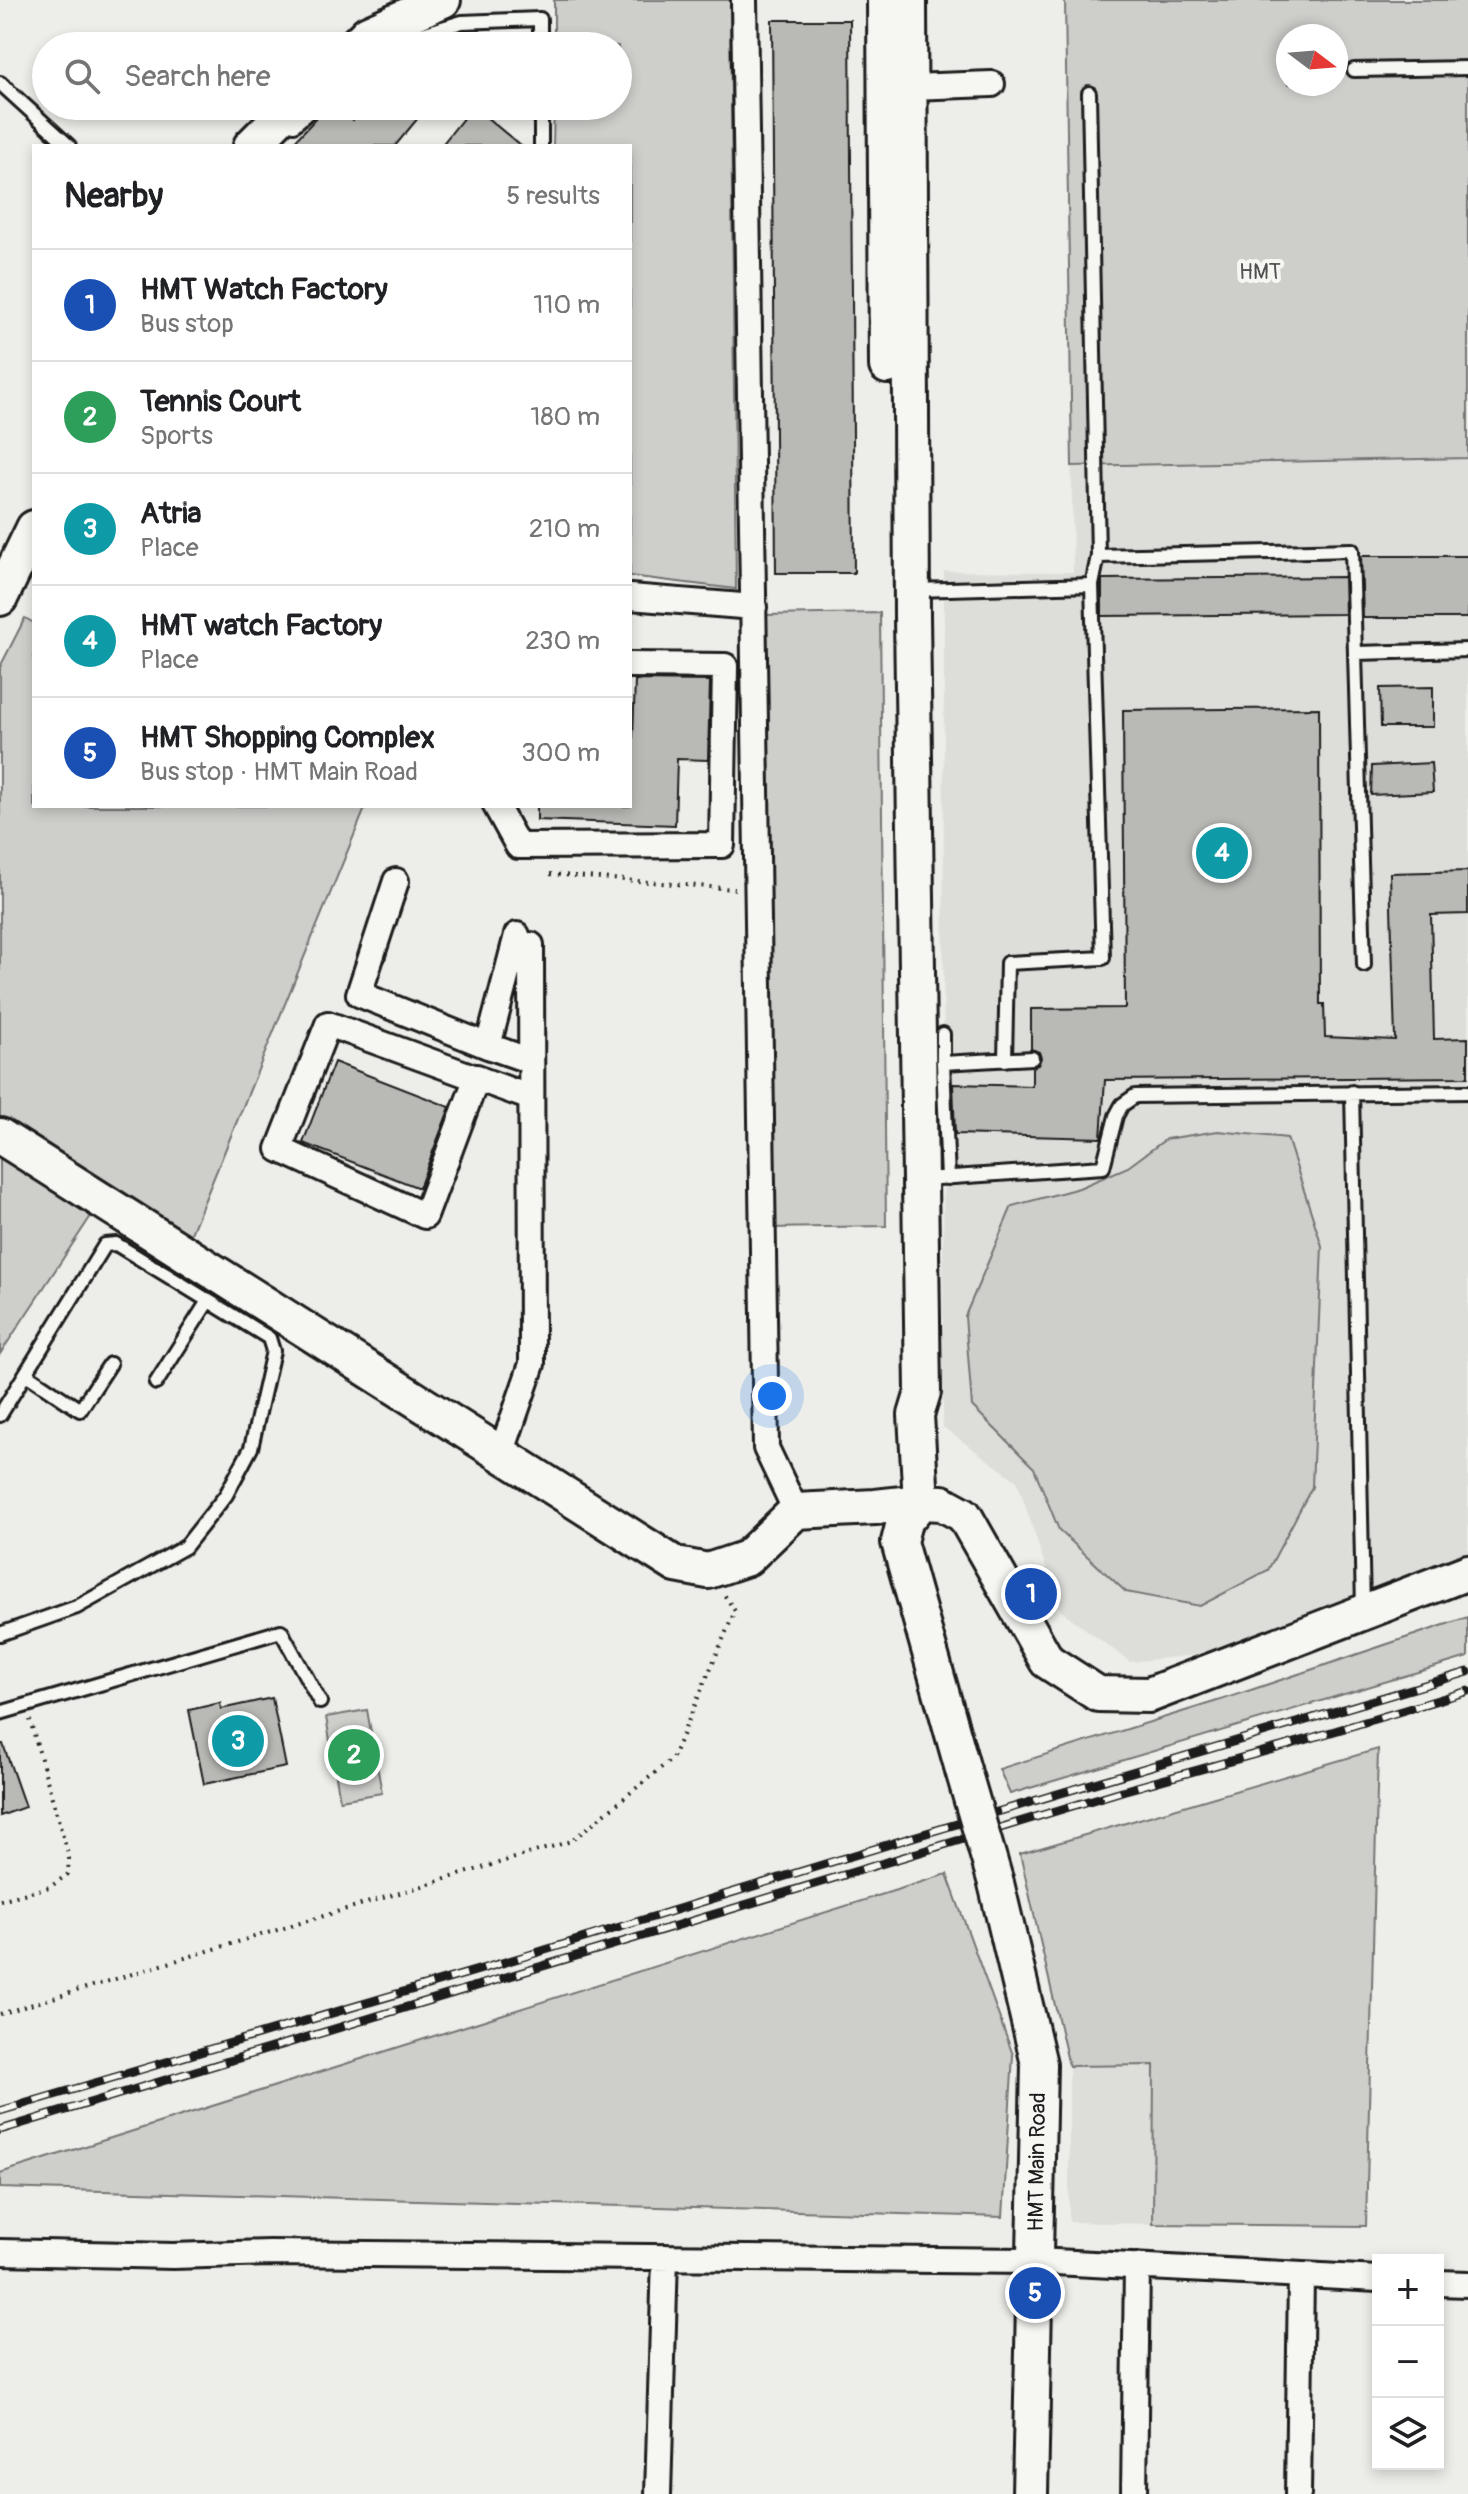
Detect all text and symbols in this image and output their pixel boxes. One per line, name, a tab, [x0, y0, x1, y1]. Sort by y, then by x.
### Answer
north arrow	[1276, 24, 1348, 96]
search box	[32, 32, 632, 120]
icon: search	[60, 54, 104, 98]
text: Search here	[124, 58, 271, 95]
text: Nearby	[64, 175, 163, 218]
text: 5 results	[506, 180, 600, 212]
park label: HMT	[1239, 258, 1281, 286]
text: HMT Watch Factory	[140, 271, 388, 308]
text: 1	[85, 289, 95, 321]
text: 110 m	[533, 289, 600, 321]
text: Bus stop	[140, 308, 234, 340]
text: Tennis Court	[140, 383, 301, 420]
text: 2	[83, 401, 97, 433]
text: 180 m	[530, 401, 600, 433]
text: Sports	[140, 420, 213, 452]
text: Atria	[140, 495, 202, 532]
text: 3	[83, 513, 97, 545]
text: 210 m	[529, 513, 600, 545]
text: Place	[140, 532, 199, 564]
text: HMT watch Factory	[140, 607, 382, 644]
text: 4	[82, 625, 98, 657]
text: 230 m	[525, 625, 600, 657]
text: Place	[140, 644, 199, 676]
text: HMT Shopping Complex	[140, 719, 435, 756]
text: 5	[83, 737, 97, 769]
text: 300 m	[521, 737, 600, 769]
text: Bus stop · HMT Main Road	[140, 756, 418, 788]
pin: 4	[1196, 823, 1248, 883]
your location	[752, 1376, 792, 1416]
pin: 1	[1005, 1564, 1057, 1624]
pin: 3	[212, 1711, 264, 1771]
pin: 2	[328, 1725, 380, 1785]
street label: HMT Main Road	[1022, 2092, 1052, 2232]
map controls	[1372, 2254, 1444, 2470]
button: +	[1372, 2254, 1444, 2326]
pin: 5	[1009, 2263, 1061, 2323]
button: −	[1372, 2326, 1444, 2398]
button: layers	[1372, 2398, 1444, 2470]

